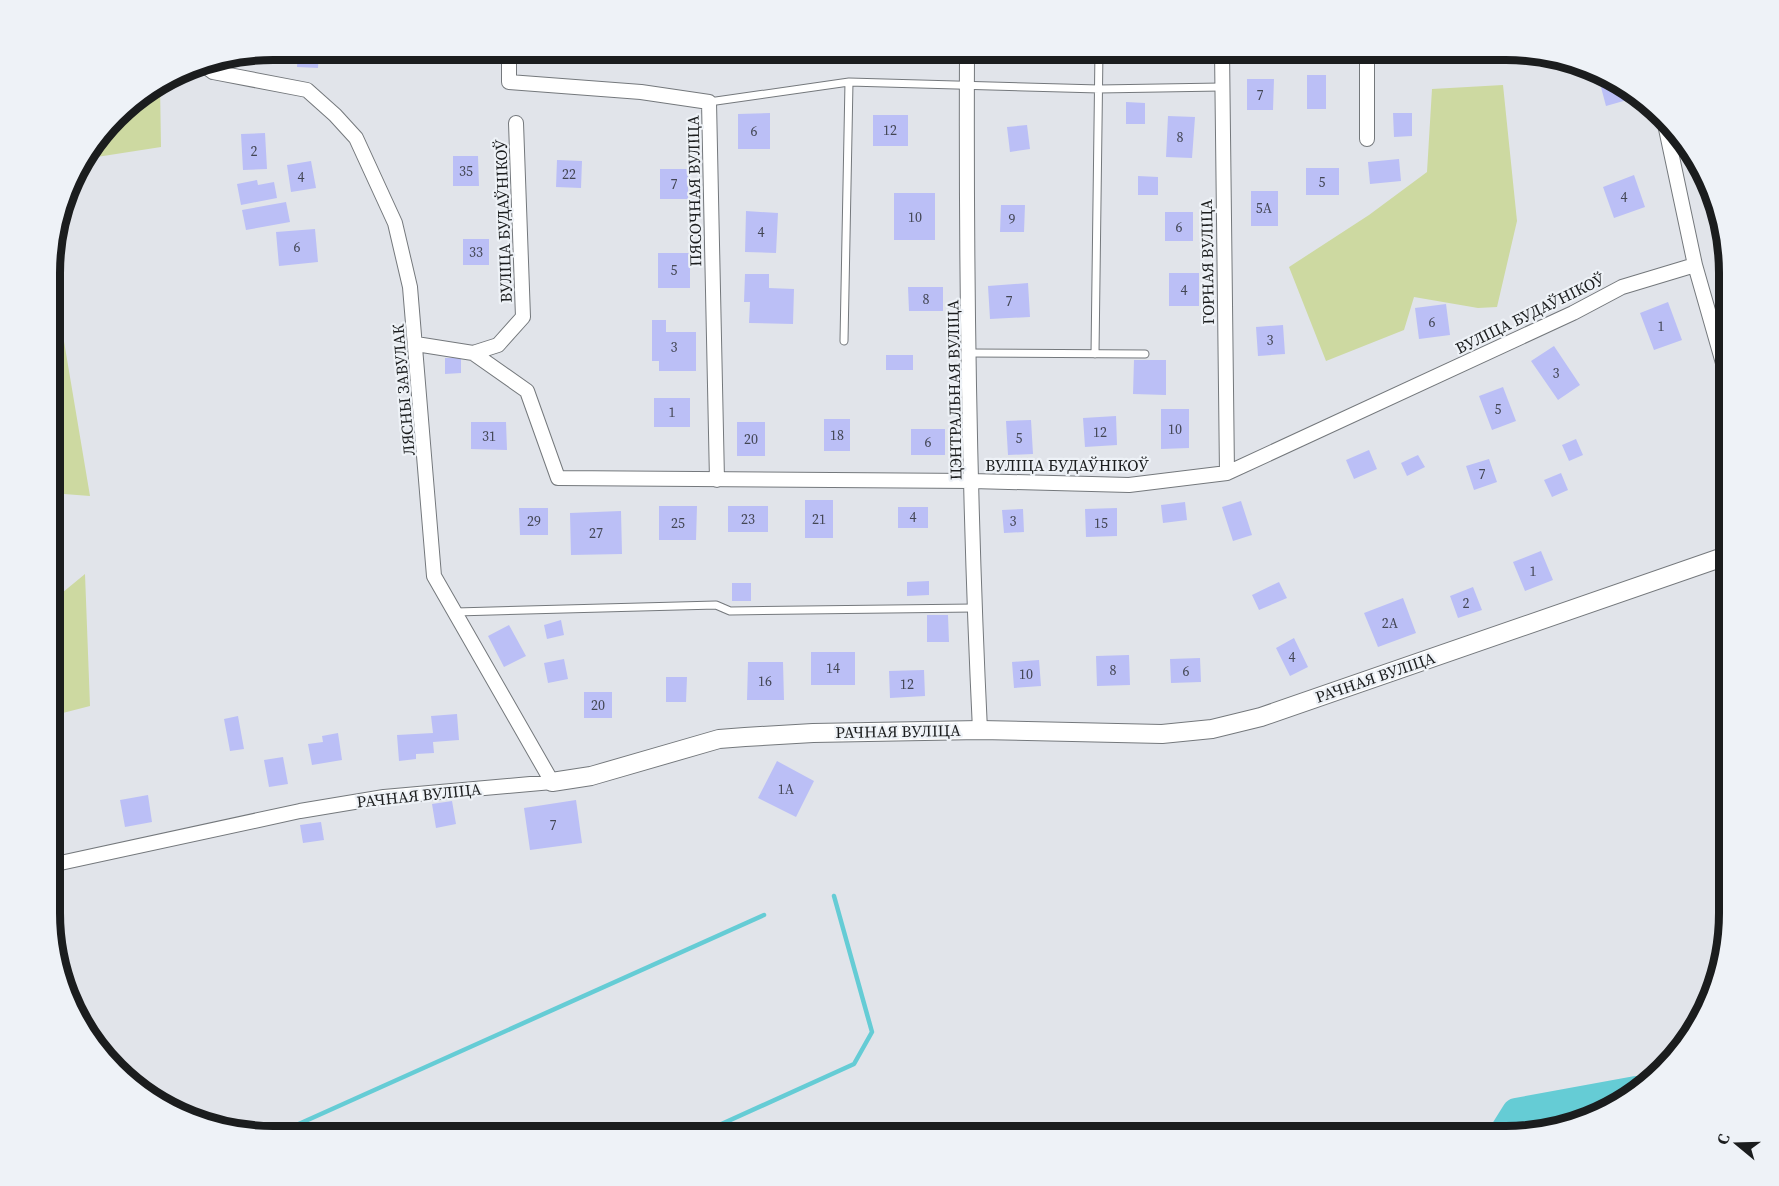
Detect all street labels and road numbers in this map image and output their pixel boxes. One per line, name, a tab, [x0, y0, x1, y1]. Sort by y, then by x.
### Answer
street label: ПЯСОЧНАЯ ВУЛІЦА	[682, 115, 706, 267]
street label: ВУЛІЦА БУДАЎНІКОЎ	[489, 139, 517, 303]
street label: ГОРНАЯ ВУЛІЦА	[1195, 199, 1219, 325]
street label: ВУЛІЦА БУДАЎНІКОЎ	[1452, 267, 1609, 359]
street label: ЦЭНТРАЛЬНАЯ ВУЛІЦА	[941, 299, 967, 480]
street label: ЛЯСНЫ ЗАВУЛАК	[386, 323, 420, 457]
street label: ВУЛІЦА БУДАЎНІКОЎ	[985, 454, 1149, 476]
street label: РАЧНАЯ ВУЛІЦА	[1312, 646, 1438, 708]
street label: РАЧНАЯ ВУЛІЦА	[835, 719, 961, 743]
street label: РАЧНАЯ ВУЛІЦА	[356, 777, 483, 812]

